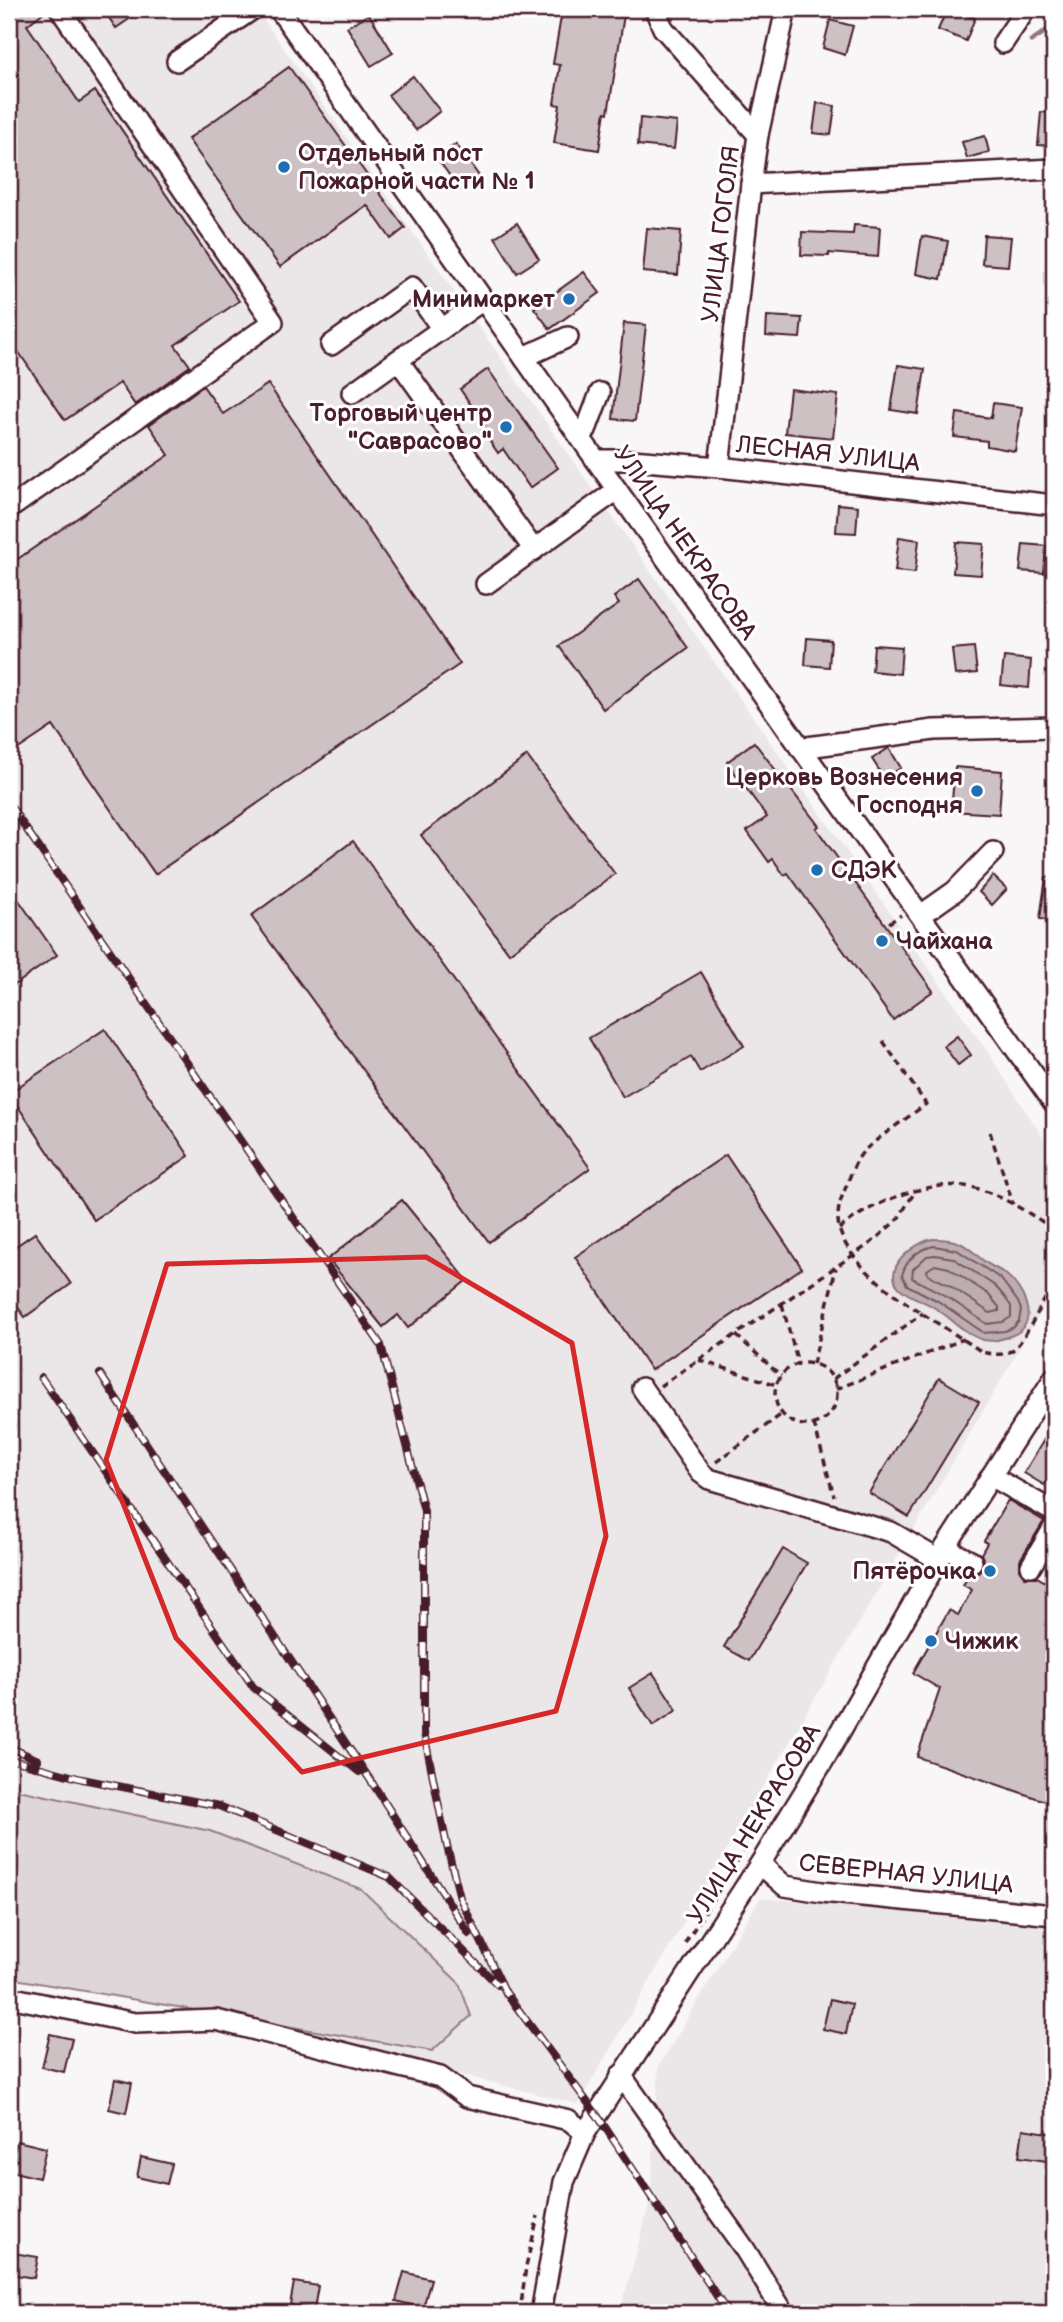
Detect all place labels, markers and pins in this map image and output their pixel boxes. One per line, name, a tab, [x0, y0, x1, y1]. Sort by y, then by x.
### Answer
place label: Отдельный пост Пожарной части № 1	[298, 139, 535, 196]
marker: Отдельный пост Пожарной части № 1	[276, 159, 292, 175]
place label: Минимаркет	[412, 285, 556, 314]
marker: Минимаркет	[561, 291, 577, 307]
place label: Торговый центр "Саврасово"	[309, 399, 492, 456]
marker: Торговый центр "Саврасово"	[498, 419, 514, 435]
place label: Церковь Вознесения Господня	[725, 763, 963, 820]
marker: Церковь Вознесения Господня	[969, 783, 985, 799]
place label: СДЭК	[831, 856, 898, 885]
marker: СДЭК	[809, 862, 825, 878]
place label: Чайхана	[896, 927, 993, 956]
marker: Чайхана	[874, 933, 890, 949]
place label: Пятёрочка	[852, 1557, 977, 1586]
marker: Пятёрочка	[982, 1563, 998, 1579]
place label: Чижик	[945, 1627, 1019, 1656]
marker: Чижик	[923, 1633, 939, 1649]

